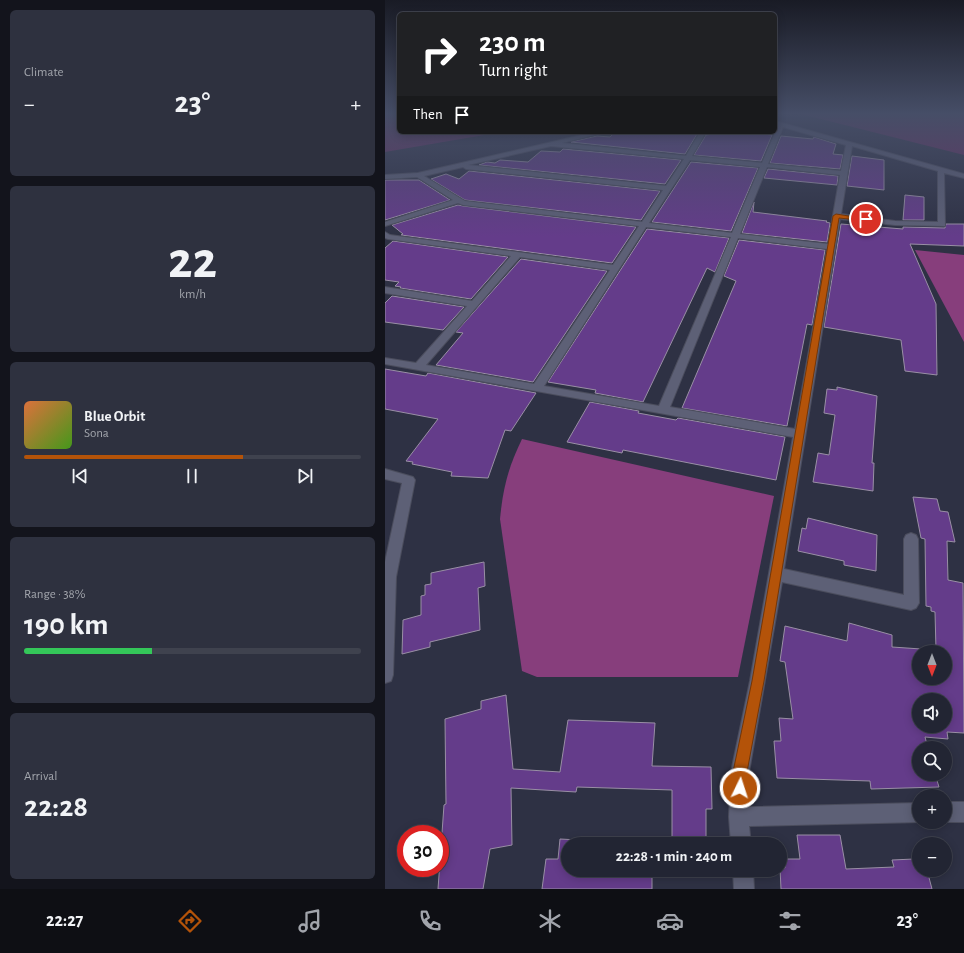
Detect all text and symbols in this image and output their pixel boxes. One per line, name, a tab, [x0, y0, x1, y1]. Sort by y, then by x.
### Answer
icon: right	[413, 28, 465, 80]
text: 230 m	[479, 29, 546, 57]
text: Turn right	[479, 62, 548, 80]
text: Climate	[24, 66, 63, 79]
text: 23°	[175, 88, 210, 118]
text: −	[24, 93, 35, 115]
text: +	[350, 93, 361, 115]
icon: arrive	[451, 104, 473, 126]
text: Then	[413, 107, 443, 122]
pin	[849, 202, 883, 236]
icon: arrive	[855, 208, 877, 230]
text: 22	[168, 235, 217, 287]
text: km/h	[179, 288, 206, 301]
text: Blue Orbit	[84, 409, 145, 424]
text: Sona	[84, 427, 109, 440]
icon: previous	[69, 465, 91, 487]
icon: pause	[181, 465, 203, 487]
icon: next	[294, 465, 316, 487]
text: Range · 38%	[24, 588, 85, 601]
text: 190 km	[24, 610, 109, 640]
north arrow	[912, 645, 952, 685]
map controls	[912, 645, 952, 877]
button: sound	[912, 693, 952, 733]
button: search	[912, 741, 952, 781]
position arrow	[719, 767, 761, 809]
text: Arrival	[24, 770, 57, 783]
button: +	[912, 789, 952, 829]
text: 22:28	[24, 792, 88, 822]
speed limit sign: 30	[397, 825, 449, 877]
button: −	[912, 837, 952, 877]
text: 22:28 · 1 min · 240 m	[616, 849, 732, 864]
icon: directions	[176, 907, 204, 935]
icon: music	[296, 907, 324, 935]
icon: phone	[416, 907, 444, 935]
icon: climate	[536, 907, 564, 935]
icon: car	[656, 907, 684, 935]
icon: filters	[776, 907, 804, 935]
text: 22:27	[46, 912, 83, 930]
text: 23°	[896, 912, 918, 930]

